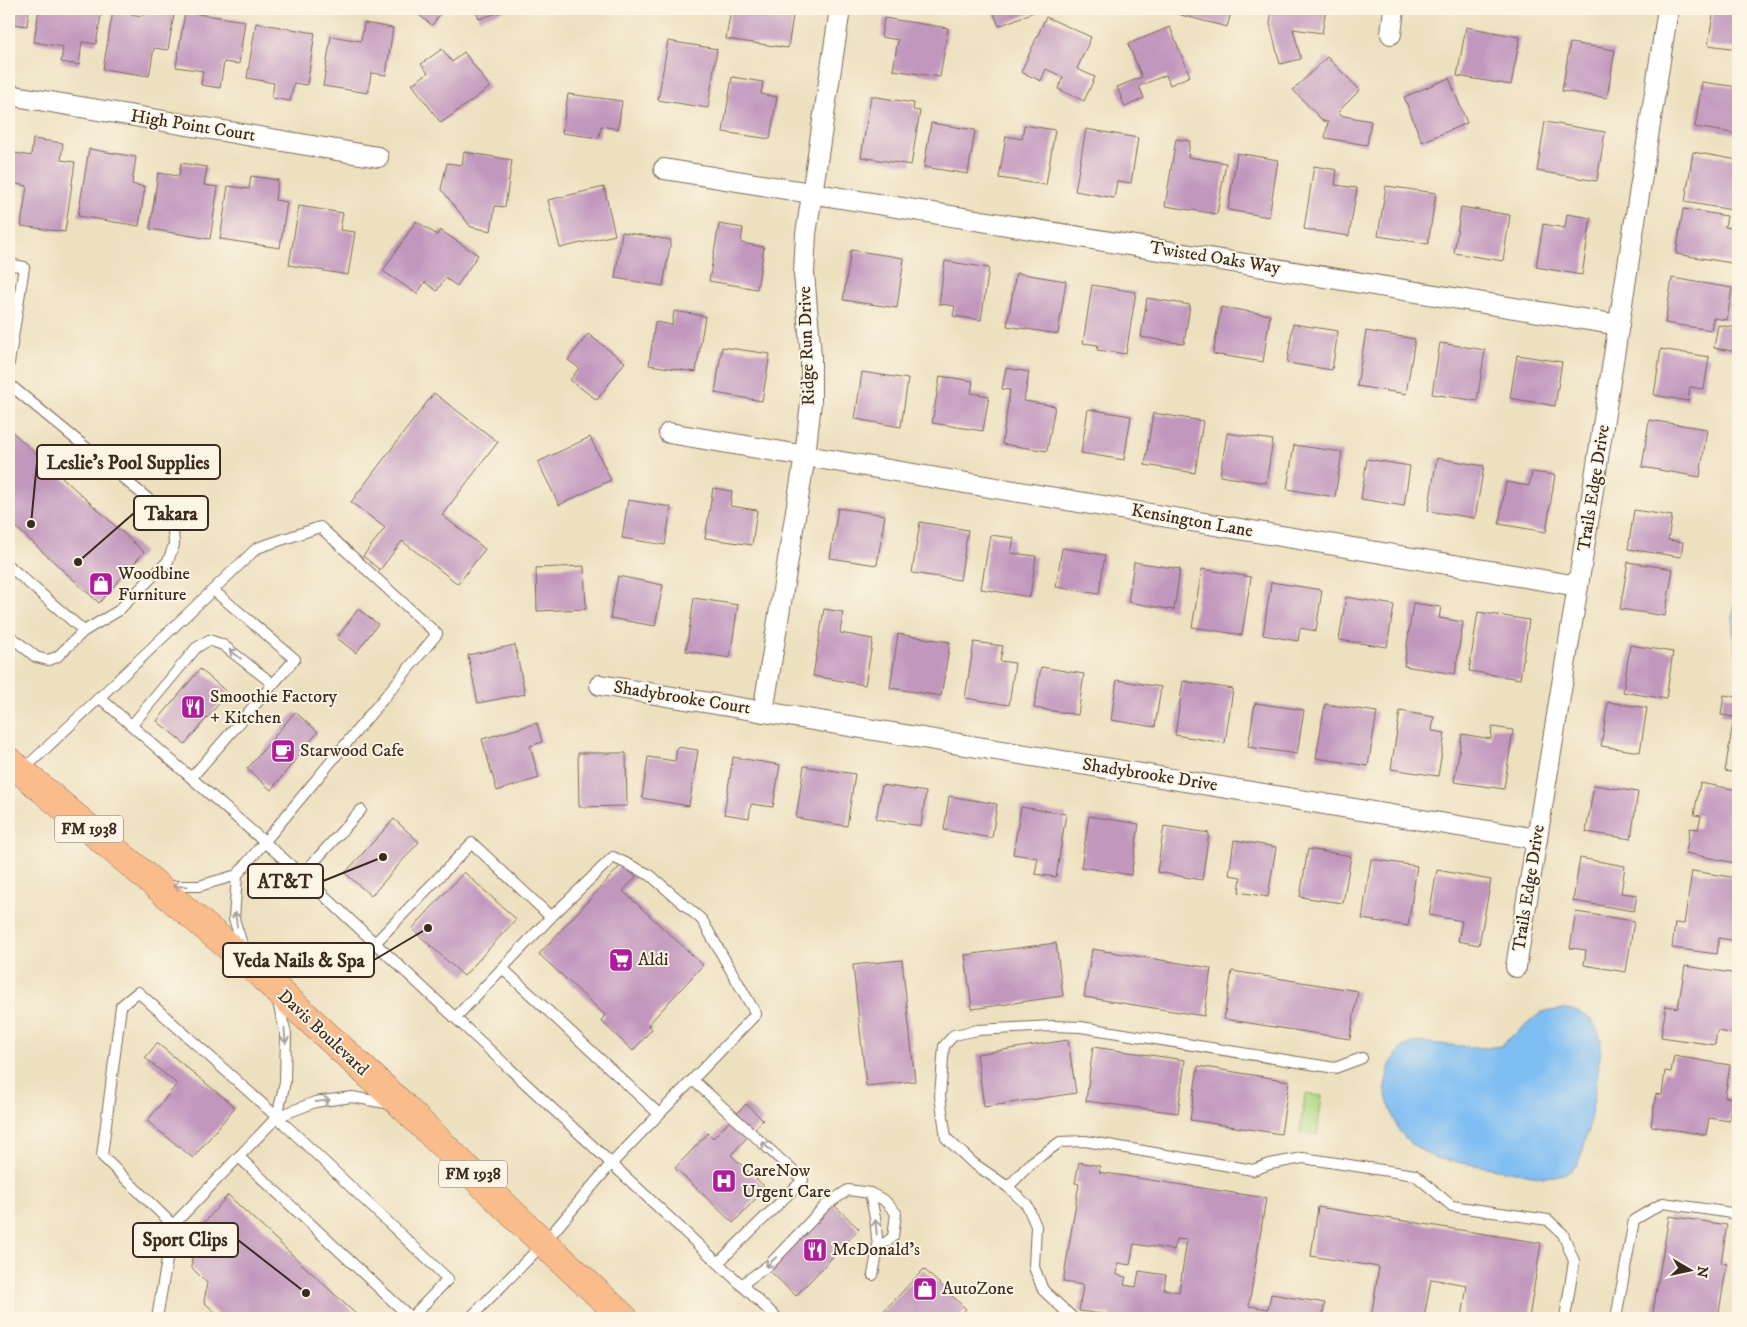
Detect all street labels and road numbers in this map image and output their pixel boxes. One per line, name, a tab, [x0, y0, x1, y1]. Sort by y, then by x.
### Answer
street label: High Point Court	[129, 105, 257, 147]
street label: Twisted Oaks Way	[1148, 237, 1282, 279]
street label: Ridge Run Drive	[794, 286, 820, 406]
street label: Trails Edge Drive	[1573, 423, 1615, 553]
street label: Kensington Lane	[1129, 499, 1255, 543]
street label: Shadybrooke Court	[612, 676, 752, 720]
street label: Shadybrooke Drive	[1081, 753, 1219, 797]
road number: FM 1938	[55, 816, 123, 842]
street label: Trails Edge Drive	[1508, 823, 1550, 953]
street label: Davis Boulevard	[273, 985, 373, 1081]
road number: FM 1938	[439, 1160, 507, 1188]

